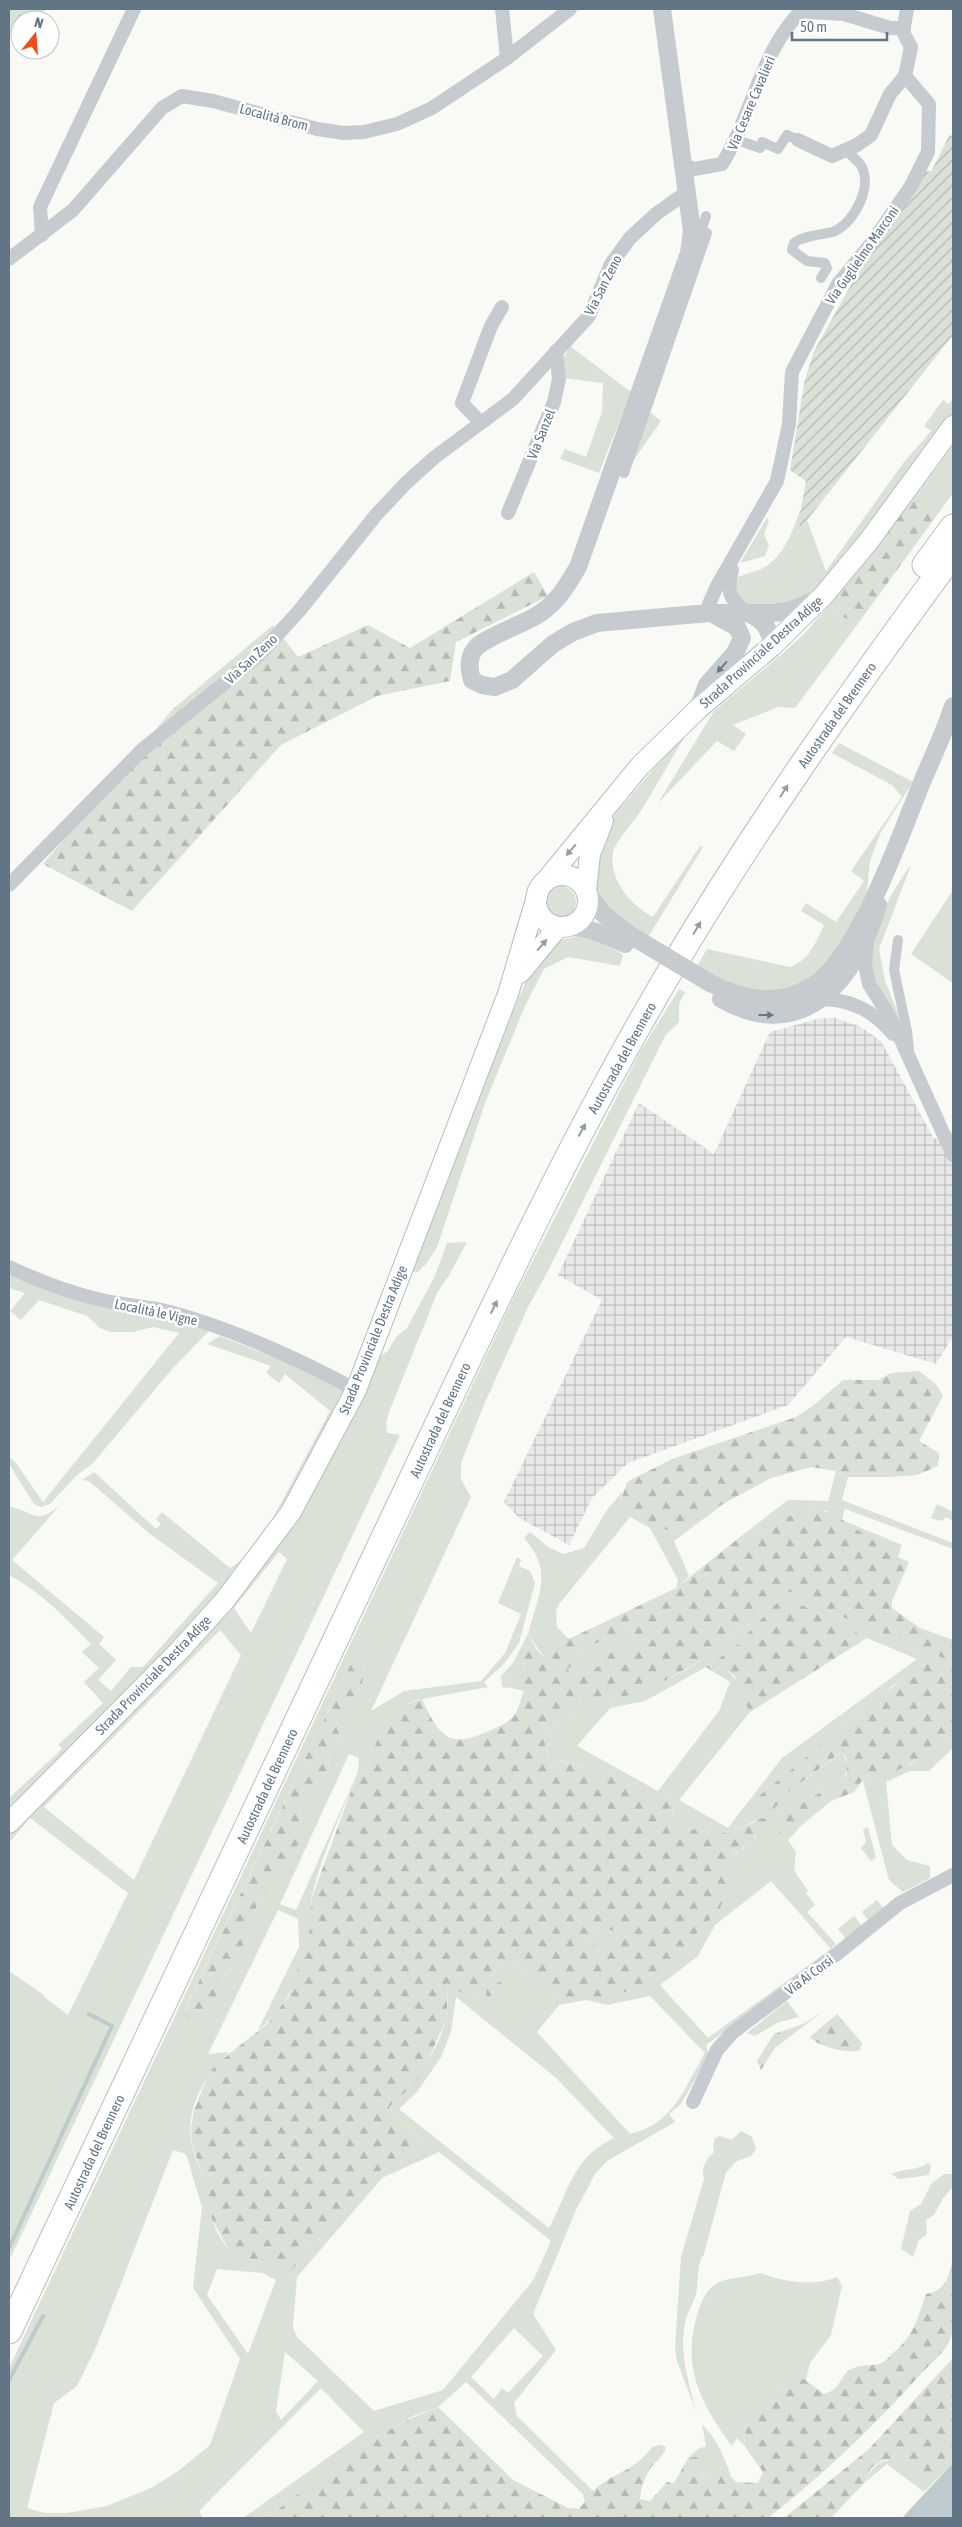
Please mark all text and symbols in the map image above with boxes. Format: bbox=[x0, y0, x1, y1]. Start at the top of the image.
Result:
north arrow bbox=[10, 10, 60, 60]
scale bar bbox=[792, 10, 887, 42]
text: N bbox=[33, 14, 45, 31]
text: 50 m bbox=[800, 18, 827, 35]
street label: Via Cesare Cavalieri bbox=[724, 54, 778, 152]
street label: Località Brom bbox=[238, 100, 310, 134]
street label: Via Guglielmo Marconi bbox=[822, 203, 902, 307]
street label: Via San Zeno bbox=[581, 252, 625, 318]
street label: Via Sanzel bbox=[524, 406, 558, 461]
street label: Strada Provinciale Destra Adige bbox=[696, 593, 826, 711]
street label: Via San Zeno bbox=[222, 631, 280, 687]
street label: Autostrada del Brennero bbox=[795, 659, 879, 771]
one-way arrow bbox=[716, 661, 728, 673]
one-way arrow bbox=[779, 784, 788, 797]
one-way arrow bbox=[565, 843, 576, 856]
one-way arrow bbox=[692, 921, 701, 934]
one-way arrow bbox=[536, 939, 547, 952]
street label: Autostrada del Brennero bbox=[585, 1000, 659, 1116]
one-way arrow bbox=[759, 1011, 775, 1019]
one-way arrow bbox=[578, 1124, 587, 1137]
street label: Strada Provinciale Destra Adige bbox=[336, 1263, 410, 1417]
street label: Località le Vigne bbox=[113, 1295, 199, 1329]
one-way arrow bbox=[490, 1300, 498, 1314]
street label: Autostrada del Brennero bbox=[406, 1360, 474, 1480]
street label: Strada Provinciale Destra Adige bbox=[92, 1612, 214, 1738]
street label: Autostrada del Brennero bbox=[233, 1726, 301, 1846]
street label: Via Ai Corsi bbox=[782, 1952, 836, 1998]
street label: Autostrada del Brennero bbox=[60, 2092, 128, 2212]

